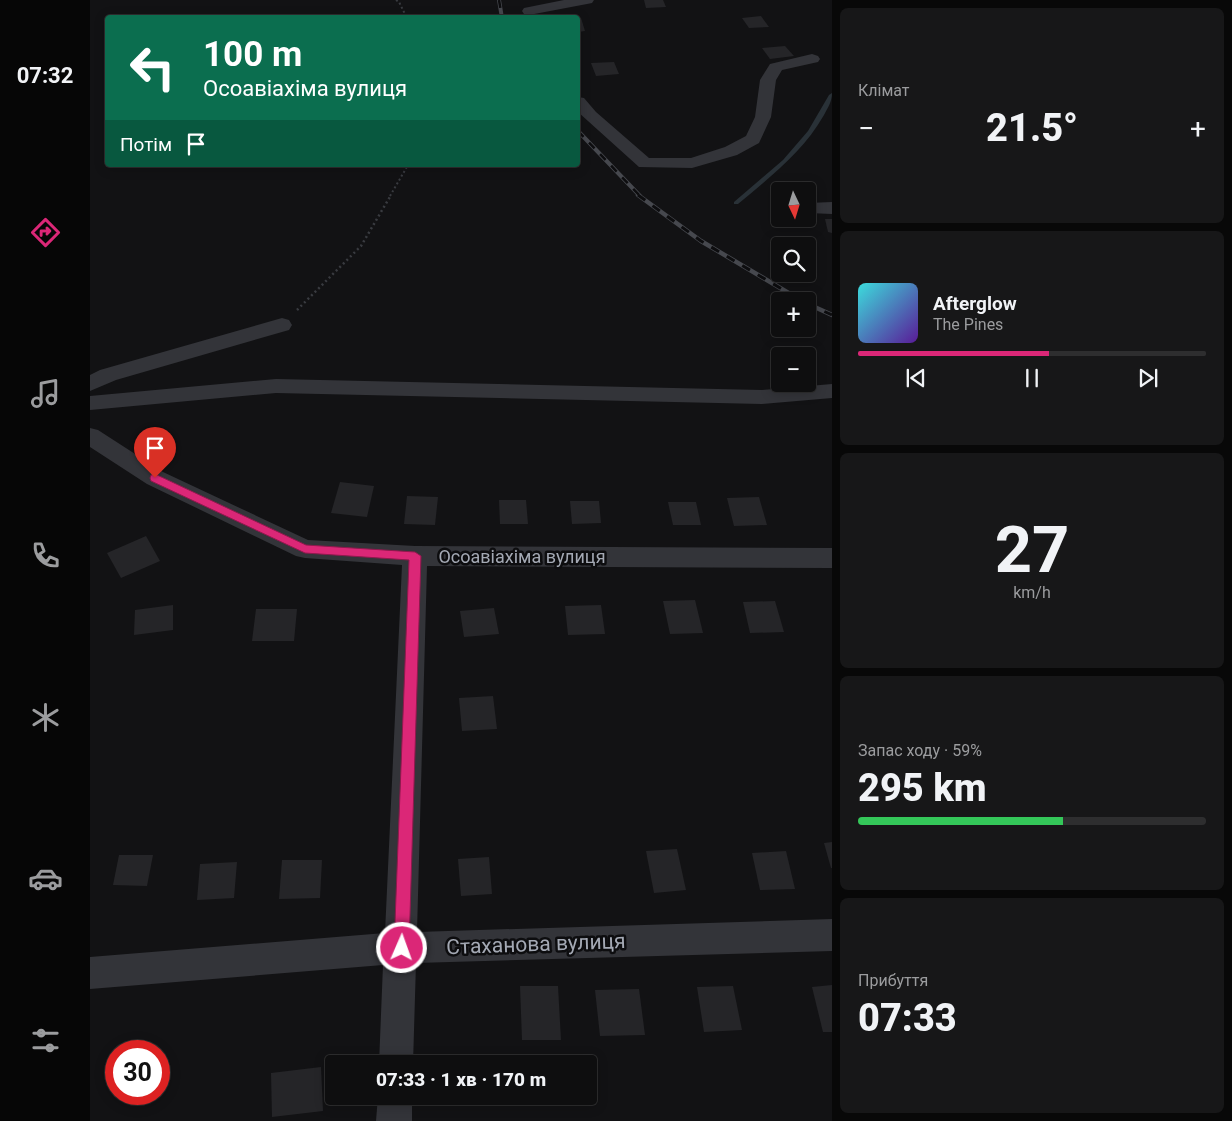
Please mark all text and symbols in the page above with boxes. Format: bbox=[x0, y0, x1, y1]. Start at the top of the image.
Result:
text: 100 m bbox=[203, 34, 302, 75]
icon: left bbox=[120, 35, 185, 100]
text: 07:32 bbox=[17, 63, 73, 88]
text: Осоавіахіма вулиця bbox=[203, 76, 407, 101]
text: Клімат bbox=[858, 81, 910, 100]
text: 21.5° bbox=[986, 106, 1078, 150]
text: − bbox=[858, 112, 874, 145]
text: + bbox=[1190, 112, 1206, 145]
icon: arrive bbox=[182, 130, 210, 158]
text: Потім bbox=[120, 133, 172, 156]
north arrow bbox=[771, 182, 816, 228]
map controls bbox=[771, 182, 816, 392]
icon: directions bbox=[28, 215, 63, 250]
button: search bbox=[771, 237, 816, 282]
button: + bbox=[771, 292, 816, 337]
text: Afterglow bbox=[933, 292, 1017, 315]
text: The Pines bbox=[933, 315, 1003, 334]
button: − bbox=[771, 347, 816, 392]
icon: previous bbox=[902, 364, 930, 392]
icon: pause bbox=[1018, 364, 1046, 392]
icon: next bbox=[1134, 364, 1162, 392]
icon: music bbox=[28, 376, 63, 411]
pin bbox=[134, 427, 176, 478]
icon: arrive bbox=[141, 434, 169, 462]
text: 27 bbox=[995, 512, 1069, 588]
icon: phone bbox=[28, 538, 63, 573]
street label: Осоавіахіма вулиця bbox=[438, 546, 606, 567]
text: km/h bbox=[1013, 583, 1051, 602]
icon: climate bbox=[28, 700, 63, 735]
text: Запас ходу · 59% bbox=[858, 741, 982, 760]
text: 295 km bbox=[858, 766, 987, 810]
icon: car bbox=[28, 861, 63, 896]
position arrow bbox=[375, 921, 427, 973]
street label: Стаханова вулиця bbox=[446, 929, 626, 959]
text: Прибуття bbox=[858, 971, 928, 990]
text: 07:33 bbox=[858, 996, 957, 1040]
icon: filters bbox=[28, 1023, 63, 1058]
speed limit sign: 30 bbox=[105, 1040, 170, 1105]
text: 07:33 · 1 хв · 170 m bbox=[376, 1068, 546, 1091]

